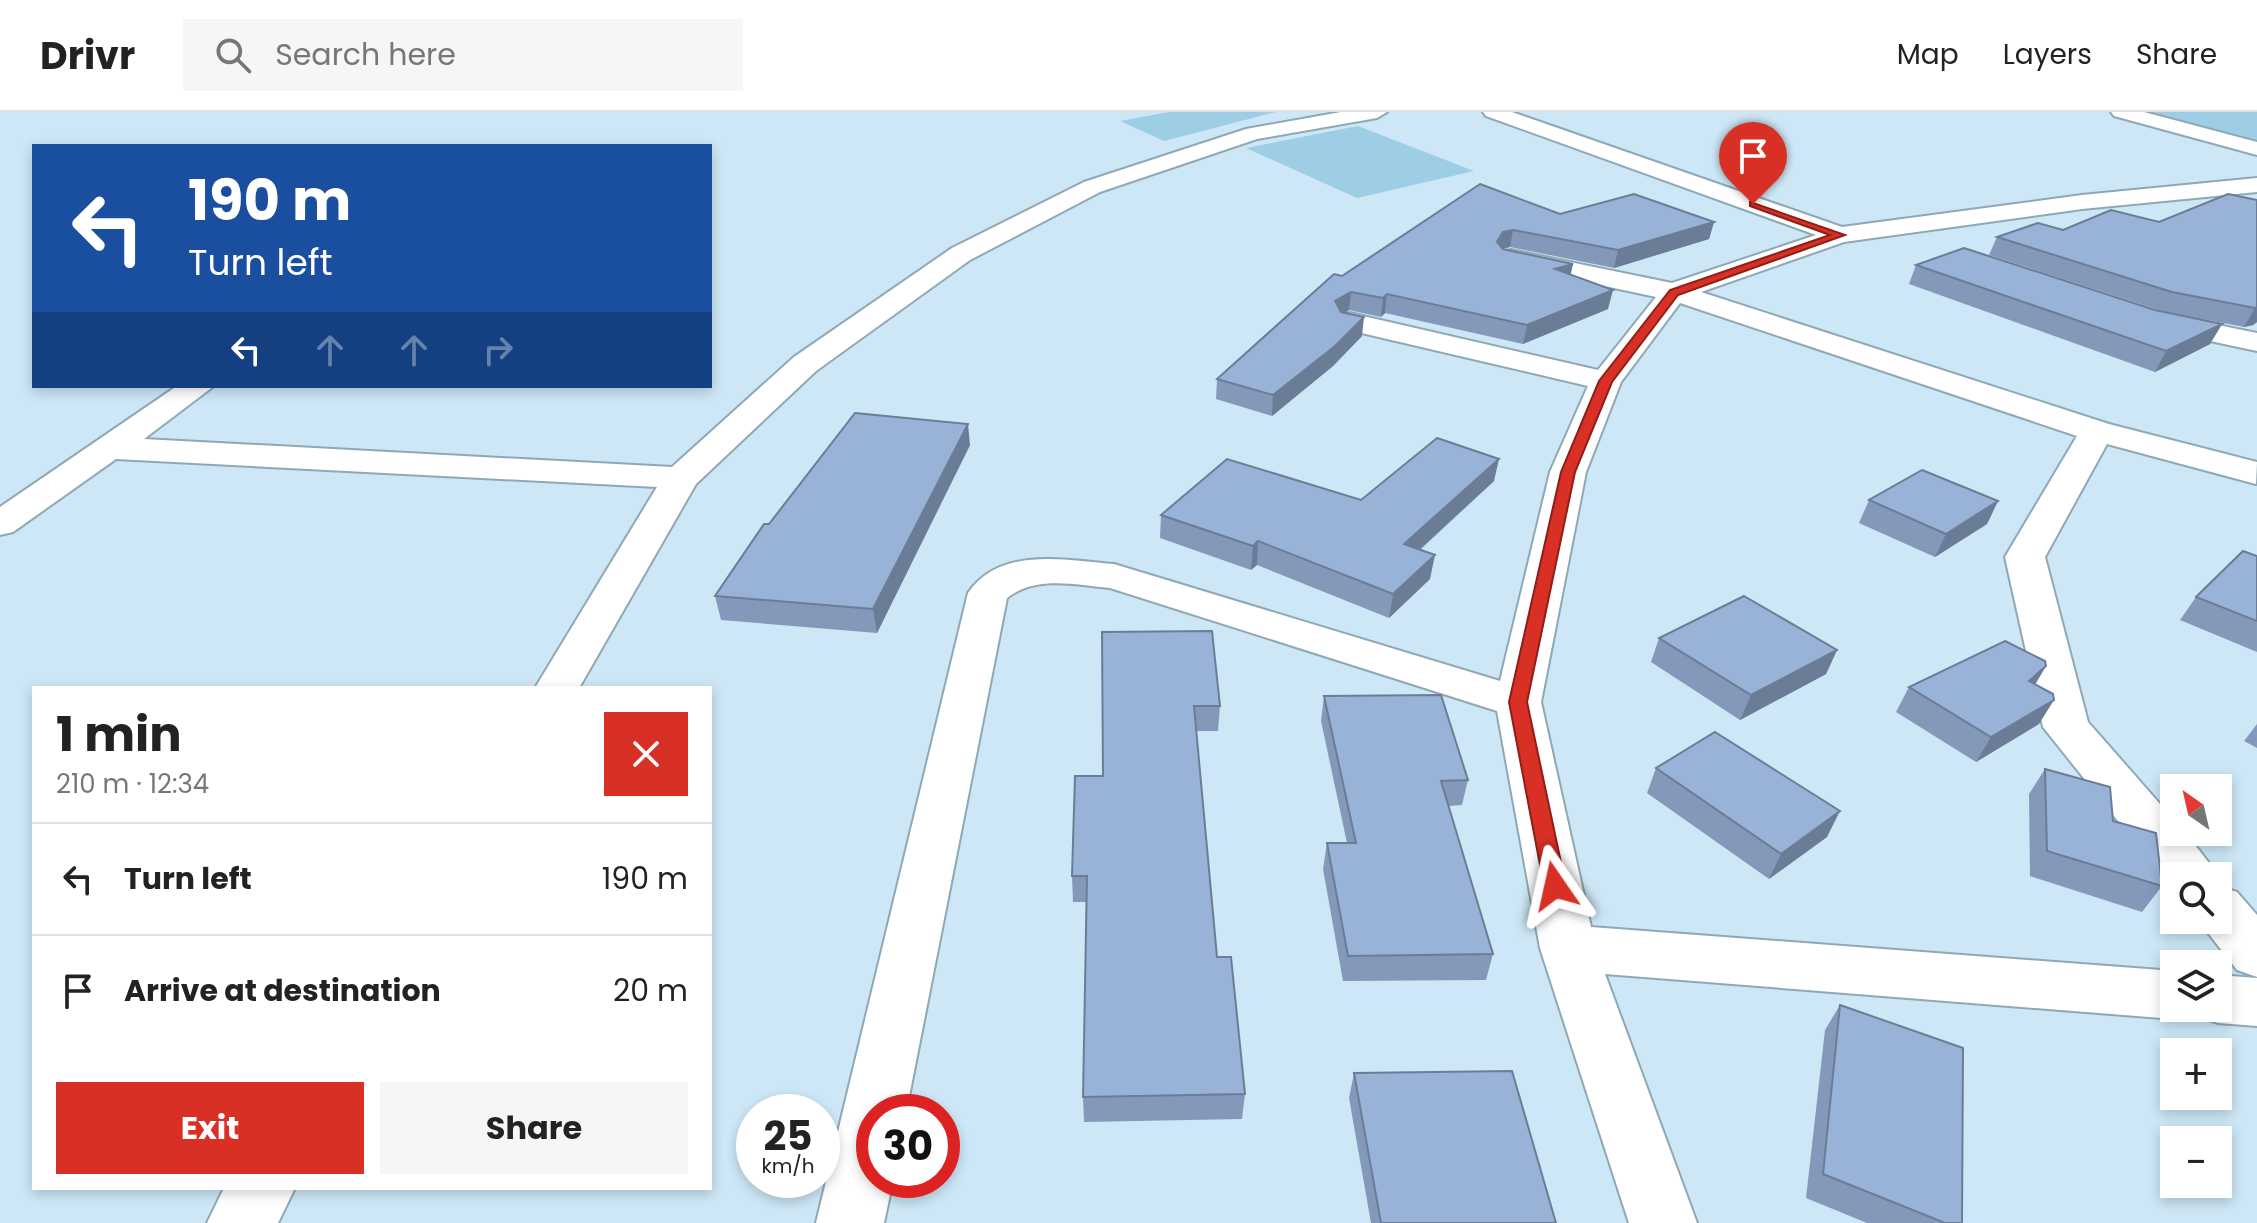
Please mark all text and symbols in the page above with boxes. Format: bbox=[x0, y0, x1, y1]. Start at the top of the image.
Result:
search box bbox=[183, 19, 743, 91]
text: Drivr bbox=[40, 29, 135, 82]
icon: search bbox=[211, 33, 255, 77]
text: Search here bbox=[275, 33, 456, 76]
text: Map bbox=[1897, 35, 1959, 74]
text: Layers bbox=[2003, 35, 2092, 74]
text: Share bbox=[2136, 35, 2217, 74]
pin bbox=[1719, 122, 1787, 204]
icon: arrive bbox=[1731, 134, 1775, 178]
text: 190 m bbox=[188, 161, 351, 240]
icon: left bbox=[56, 176, 160, 280]
text: Turn left bbox=[188, 237, 333, 288]
icon: left bbox=[224, 328, 268, 372]
icon: ahead bbox=[308, 328, 352, 372]
icon: ahead bbox=[392, 328, 436, 372]
icon: right bbox=[476, 328, 520, 372]
text: 1 min bbox=[56, 701, 182, 768]
button: close bbox=[604, 712, 688, 796]
text: 210 m · 12:34 bbox=[56, 766, 209, 802]
north arrow bbox=[2160, 774, 2232, 846]
map controls bbox=[2160, 774, 2232, 1198]
position arrow bbox=[1513, 844, 1597, 928]
icon: left bbox=[56, 857, 100, 901]
text: Turn left bbox=[124, 857, 252, 900]
text: 190 m bbox=[602, 857, 688, 900]
button: search bbox=[2160, 862, 2232, 934]
button: layers bbox=[2160, 950, 2232, 1022]
icon: arrive bbox=[56, 969, 100, 1013]
text: Arrive at destination bbox=[124, 969, 441, 1012]
text: 20 m bbox=[613, 969, 688, 1012]
button: + bbox=[2160, 1038, 2232, 1110]
button: Exit bbox=[56, 1082, 364, 1174]
button: Share bbox=[380, 1082, 688, 1174]
speed limit sign: 30 bbox=[856, 1094, 960, 1198]
text: 25 bbox=[764, 1108, 812, 1164]
button: − bbox=[2160, 1126, 2232, 1198]
text: km/h bbox=[761, 1152, 815, 1180]

